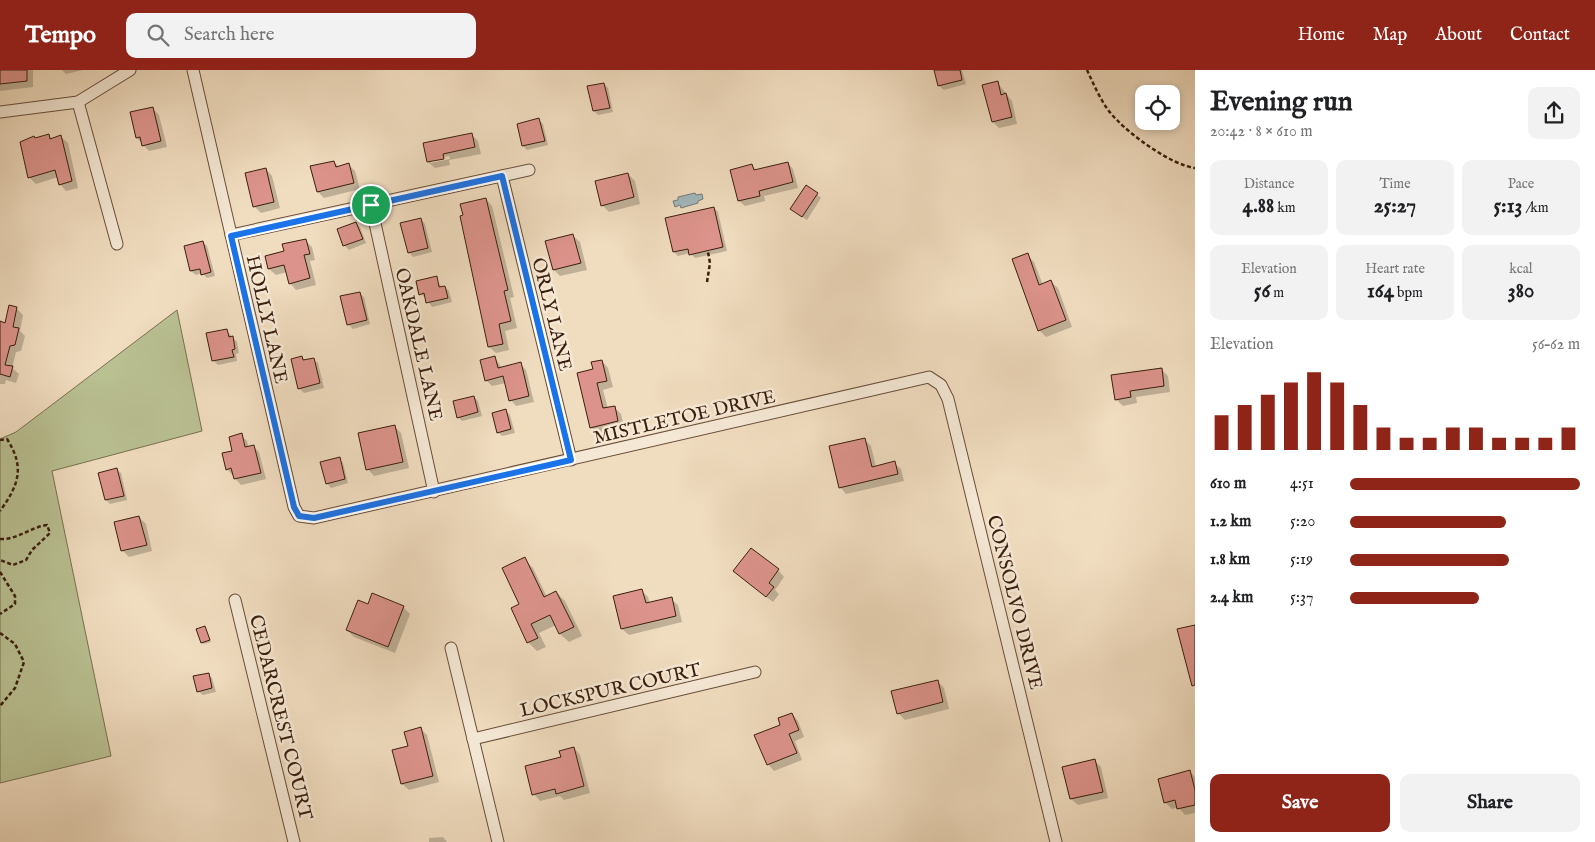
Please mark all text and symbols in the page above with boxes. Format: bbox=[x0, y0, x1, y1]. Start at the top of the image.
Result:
search box bbox=[126, 13, 476, 58]
text: Tempo bbox=[25, 20, 96, 51]
icon: search bbox=[144, 21, 172, 49]
text: Search here bbox=[184, 23, 274, 47]
text: Home bbox=[1298, 24, 1345, 47]
text: Map bbox=[1373, 24, 1407, 47]
text: About bbox=[1435, 24, 1482, 47]
text: Contact bbox=[1510, 24, 1570, 47]
map controls bbox=[1135, 85, 1180, 130]
button: locate bbox=[1135, 85, 1180, 130]
text: Evening run bbox=[1210, 85, 1353, 120]
button: share bbox=[1528, 87, 1580, 139]
text: 20:42 · 8 × 610 m bbox=[1210, 122, 1313, 142]
text: Distance bbox=[1244, 175, 1294, 193]
text: Time bbox=[1379, 175, 1411, 193]
text: Pace bbox=[1508, 175, 1534, 193]
pin bbox=[350, 184, 392, 226]
icon: arrive bbox=[357, 191, 385, 219]
text: 4.88 bbox=[1242, 193, 1274, 220]
text: 25:27 bbox=[1374, 193, 1416, 220]
text: 5:13 bbox=[1494, 193, 1522, 220]
text: km bbox=[1274, 199, 1296, 217]
text: /km bbox=[1522, 199, 1548, 217]
street label: HOLLY LANE bbox=[240, 253, 292, 386]
street label: ORLY LANE bbox=[525, 255, 577, 374]
text: Elevation bbox=[1241, 260, 1297, 278]
text: Heart rate bbox=[1365, 260, 1425, 278]
text: kcal bbox=[1509, 260, 1533, 278]
street label: OAKDALE LANE bbox=[389, 266, 447, 423]
text: 56 bbox=[1254, 278, 1270, 305]
text: 164 bbox=[1367, 278, 1394, 305]
text: 380 bbox=[1508, 278, 1534, 305]
text: m bbox=[1270, 284, 1284, 302]
text: bpm bbox=[1394, 284, 1423, 302]
text: Elevation bbox=[1210, 335, 1273, 355]
text: 56–62 m bbox=[1532, 335, 1580, 355]
street label: MISTLETOE DRIVE bbox=[591, 385, 778, 451]
text: 610 m bbox=[1210, 474, 1246, 494]
text: 4:51 bbox=[1290, 474, 1314, 494]
text: 1.2 km bbox=[1210, 512, 1251, 532]
text: 5:20 bbox=[1290, 512, 1315, 532]
street label: CONSOLVO DRIVE bbox=[981, 513, 1047, 692]
text: 1.8 km bbox=[1210, 550, 1250, 570]
text: 5:19 bbox=[1290, 550, 1313, 570]
text: 2.4 km bbox=[1210, 588, 1253, 608]
text: 5:37 bbox=[1290, 588, 1313, 608]
street label: CEDARCREST COURT bbox=[243, 612, 317, 823]
street label: LOCKSPUR COURT bbox=[518, 658, 703, 723]
button: Save bbox=[1210, 774, 1390, 832]
button: Share bbox=[1400, 774, 1580, 832]

